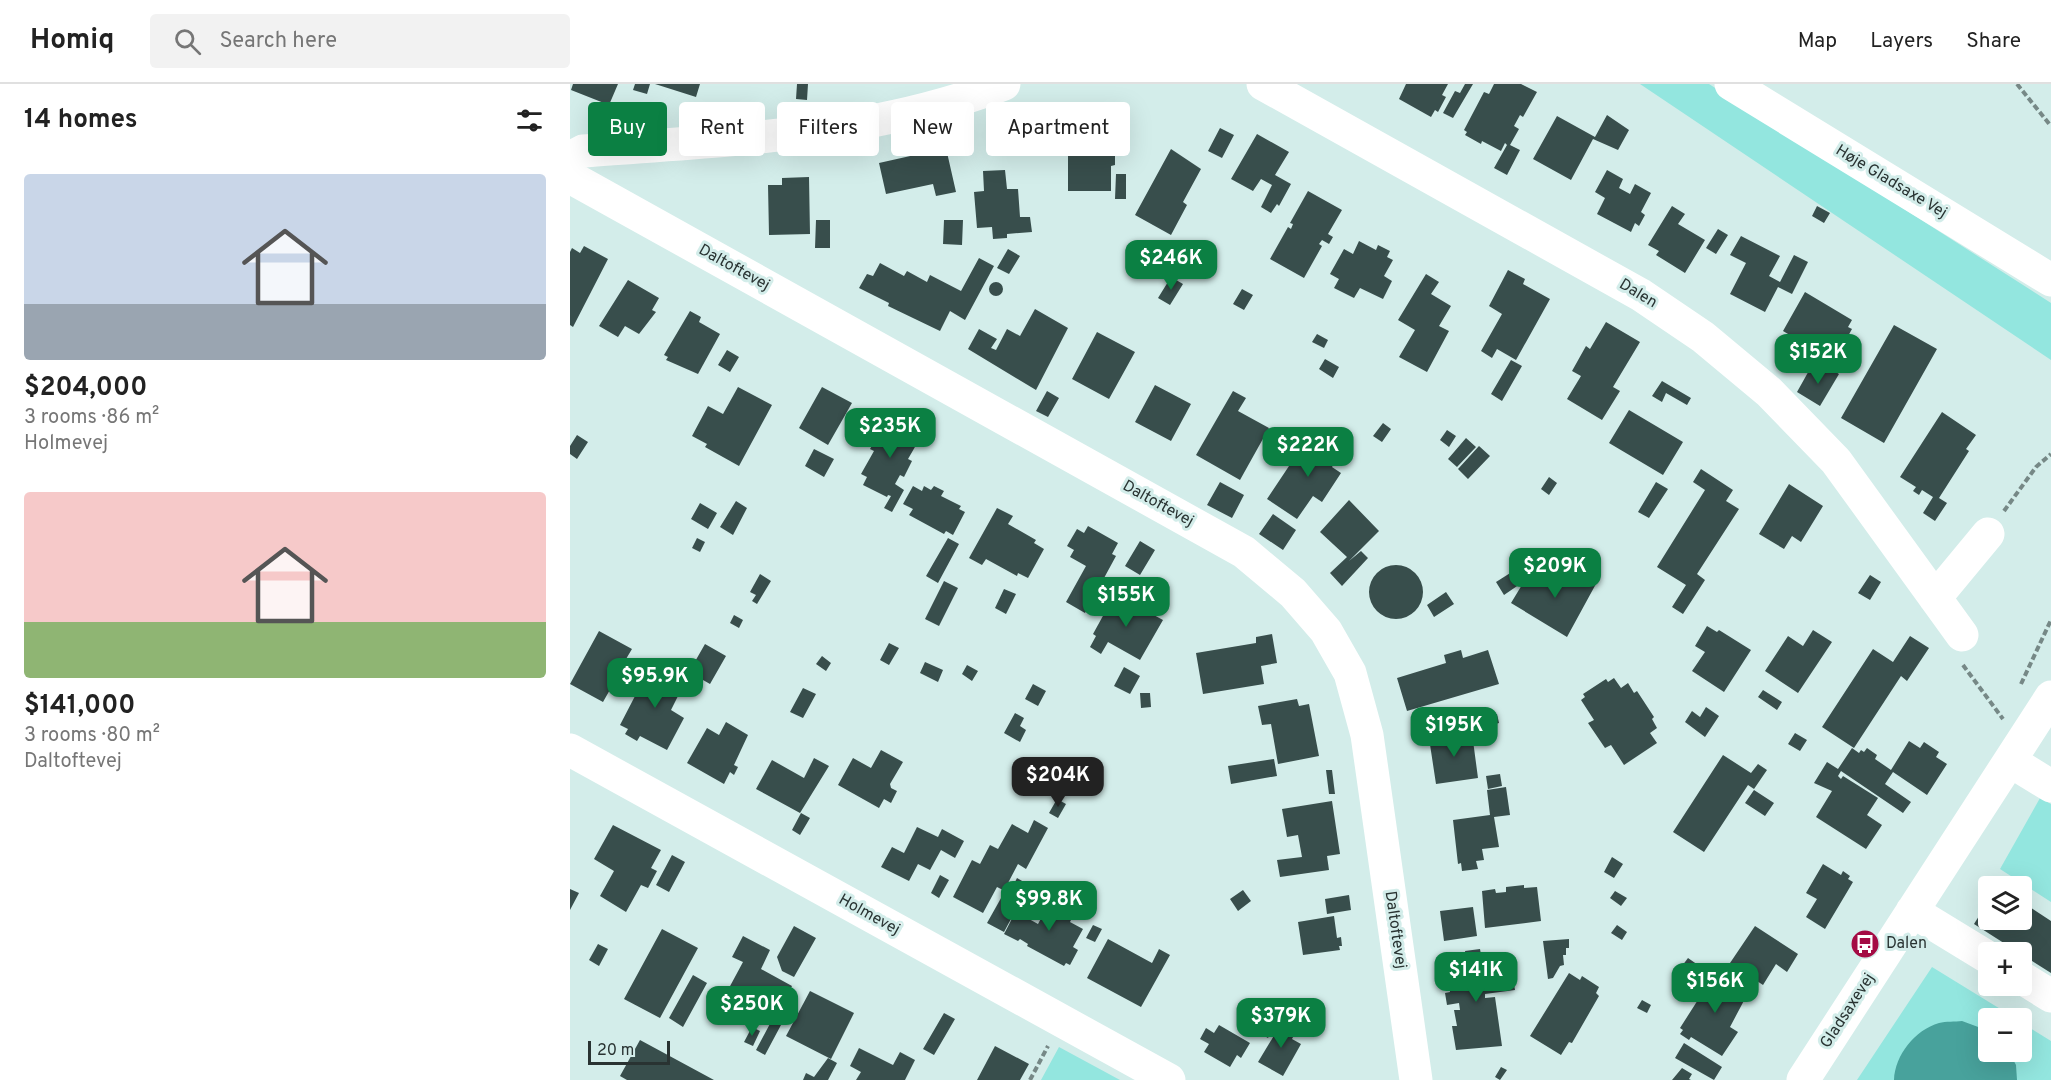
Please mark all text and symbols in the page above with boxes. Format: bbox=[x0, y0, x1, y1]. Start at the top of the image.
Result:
search box bbox=[150, 14, 570, 68]
text: Homiq bbox=[30, 23, 114, 59]
icon: search bbox=[171, 25, 204, 58]
text: Search here bbox=[219, 28, 337, 55]
text: Map bbox=[1798, 28, 1837, 55]
text: Layers bbox=[1870, 28, 1933, 55]
text: Share bbox=[1966, 28, 2021, 55]
chip: Buy bbox=[588, 102, 667, 156]
chip: Rent bbox=[679, 102, 765, 156]
chip: Filters bbox=[777, 102, 879, 156]
chip: New bbox=[891, 102, 974, 156]
chip: Apartment bbox=[986, 102, 1130, 156]
text: 14 homes bbox=[24, 104, 138, 137]
icon: filters bbox=[513, 104, 546, 137]
street label: Høje Gladsaxe Vej bbox=[1832, 141, 1950, 223]
icon: home bbox=[231, 213, 339, 321]
street label: Daltoftevej bbox=[695, 240, 773, 296]
pin: $246K bbox=[1129, 240, 1213, 291]
text: $246K bbox=[1139, 246, 1203, 272]
street label: Dalen bbox=[1615, 275, 1661, 313]
pin: $152K bbox=[1776, 334, 1860, 385]
text: $152K bbox=[1789, 340, 1847, 366]
text: $204,000 bbox=[24, 372, 147, 405]
text: 3 rooms · 86 m² bbox=[24, 405, 159, 431]
pin: $235K bbox=[848, 408, 932, 459]
text: $235K bbox=[859, 414, 921, 440]
pin: $222K bbox=[1266, 427, 1350, 478]
text: Holmevej bbox=[24, 431, 108, 457]
text: $222K bbox=[1277, 433, 1339, 459]
street label: Daltoftevej bbox=[1119, 476, 1197, 532]
icon: home bbox=[231, 531, 339, 639]
pin: $209K bbox=[1513, 548, 1597, 599]
text: $209K bbox=[1523, 554, 1587, 580]
pin: $155K bbox=[1084, 577, 1168, 628]
text: $155K bbox=[1097, 583, 1155, 609]
pin: $95.9K bbox=[606, 658, 704, 709]
text: $95.9K bbox=[621, 664, 689, 690]
text: $141,000 bbox=[24, 690, 135, 723]
pin: $195K bbox=[1412, 707, 1496, 758]
text: $195K bbox=[1425, 713, 1483, 739]
text: 3 rooms · 80 m² bbox=[24, 723, 160, 749]
text: Daltoftevej bbox=[24, 749, 122, 775]
pin: $204K bbox=[1016, 757, 1100, 808]
text: $204K bbox=[1026, 763, 1090, 789]
map controls bbox=[1978, 876, 2032, 1062]
button: layers bbox=[1978, 876, 2032, 930]
pin: $99.8K bbox=[1000, 881, 1098, 932]
text: $99.8K bbox=[1015, 887, 1083, 913]
street label: Holmevej bbox=[835, 890, 903, 940]
street label: Daltoftevej bbox=[1380, 890, 1410, 970]
bus stop icon: Dalen bbox=[1849, 928, 1881, 960]
place label: Dalen bbox=[1886, 934, 1927, 954]
button: + bbox=[1978, 942, 2032, 996]
pin: $141K bbox=[1434, 952, 1518, 1003]
text: $141K bbox=[1448, 958, 1504, 984]
pin: $156K bbox=[1673, 963, 1757, 1014]
text: $156K bbox=[1686, 969, 1744, 995]
street label: Gladsaxevej bbox=[1816, 970, 1880, 1052]
pin: $250K bbox=[710, 986, 794, 1037]
text: $250K bbox=[720, 992, 784, 1018]
pin: $379K bbox=[1239, 998, 1323, 1049]
text: $379K bbox=[1251, 1004, 1311, 1030]
button: − bbox=[1978, 1008, 2032, 1062]
scale bar bbox=[588, 1038, 670, 1066]
text: 20 m bbox=[597, 1041, 634, 1061]

